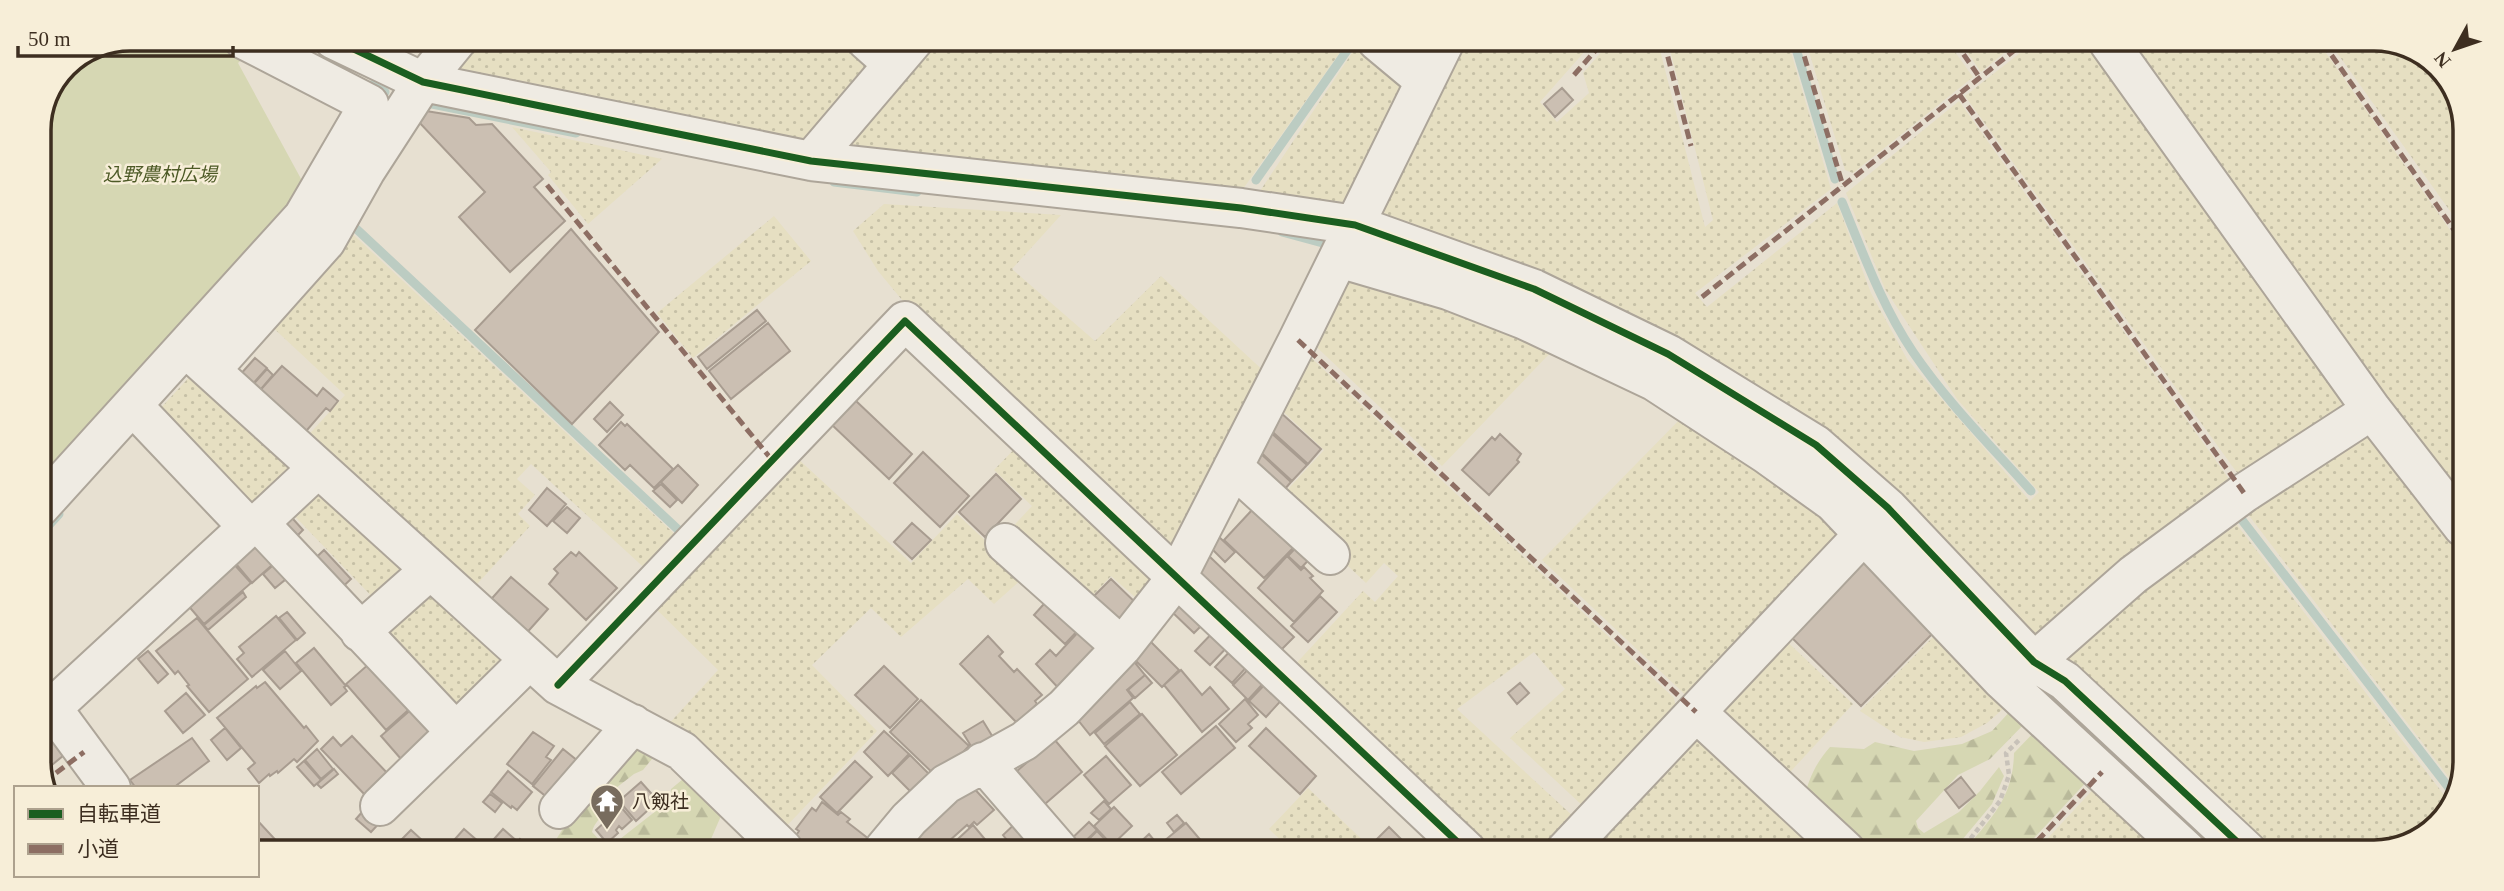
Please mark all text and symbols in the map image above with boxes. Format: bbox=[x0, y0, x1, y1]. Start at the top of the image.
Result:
scale bar bbox=[18, 14, 233, 58]
north arrow bbox=[2420, 14, 2490, 84]
text: 50 m bbox=[28, 27, 71, 51]
text: N bbox=[2430, 47, 2455, 72]
park label: 込野農村広場 bbox=[103, 164, 219, 185]
temple icon: 八剱社 bbox=[588, 782, 626, 831]
legend bbox=[14, 786, 259, 877]
place label: 八剱社 bbox=[632, 791, 689, 812]
text: 自転車道 bbox=[77, 802, 161, 826]
text: 小道 bbox=[77, 837, 119, 861]

